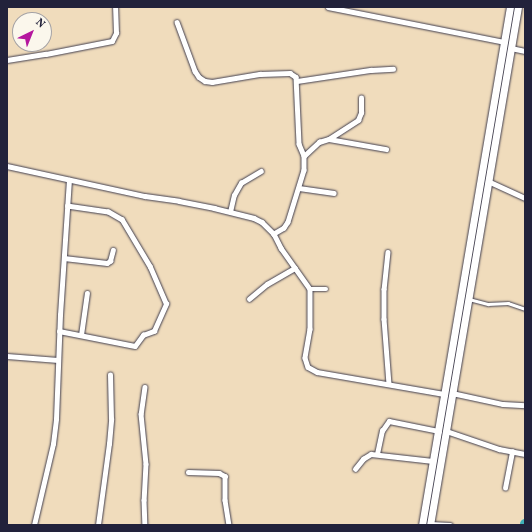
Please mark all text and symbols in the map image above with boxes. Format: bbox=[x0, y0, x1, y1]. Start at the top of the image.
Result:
north arrow bbox=[12, 12, 52, 52]
text: N bbox=[32, 15, 48, 32]

